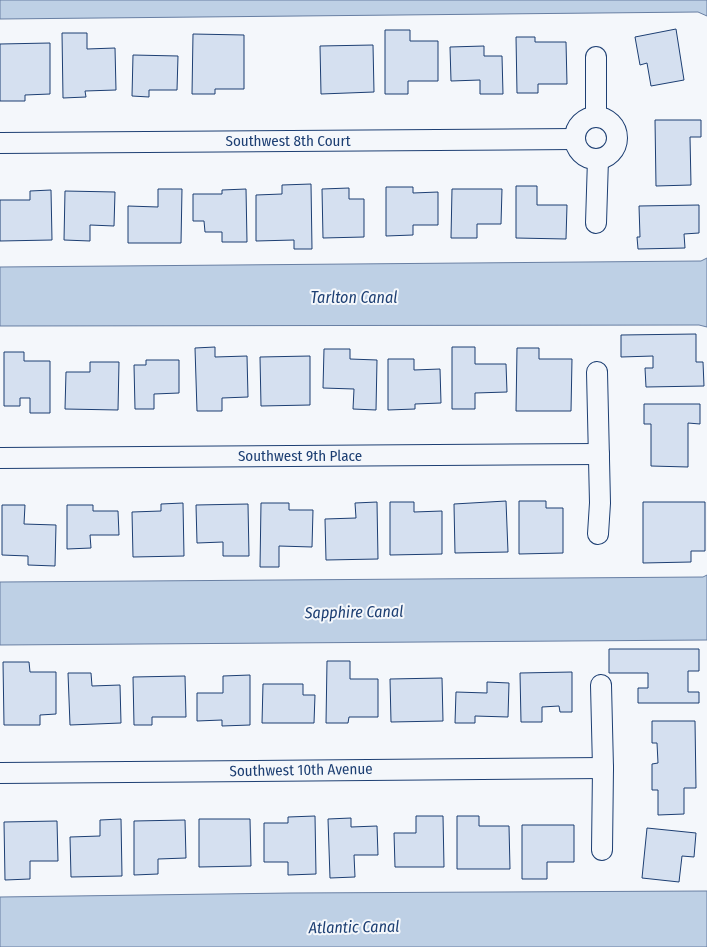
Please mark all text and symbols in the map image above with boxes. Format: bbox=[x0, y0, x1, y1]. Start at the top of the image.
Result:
street label: Southwest 8th Court bbox=[225, 132, 351, 150]
water label: Tarlton Canal bbox=[311, 288, 397, 307]
street label: Southwest 9th Place bbox=[238, 447, 362, 465]
water label: Sapphire Canal bbox=[304, 602, 403, 622]
street label: Southwest 10th Avenue bbox=[229, 760, 373, 780]
water label: Atlantic Canal bbox=[307, 917, 400, 937]

